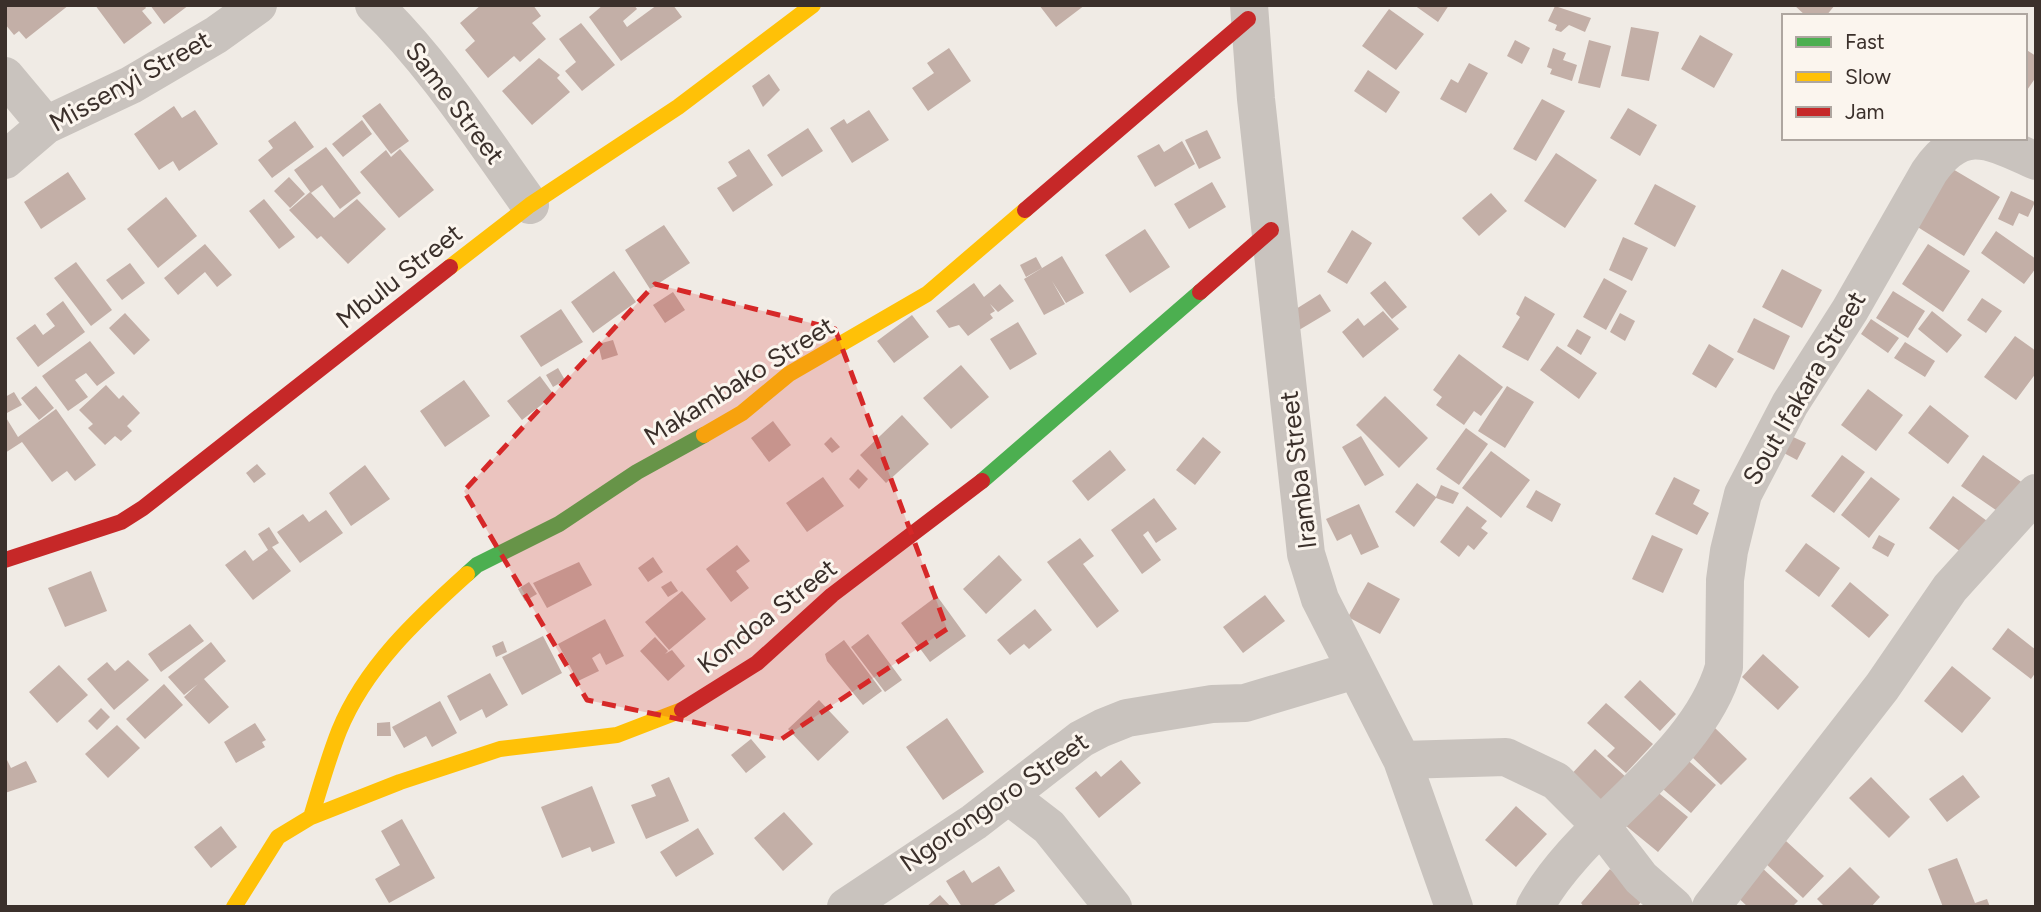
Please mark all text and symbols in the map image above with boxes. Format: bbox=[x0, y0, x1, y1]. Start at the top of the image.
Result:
legend bbox=[1782, 14, 2027, 140]
street label: Missenyi Street bbox=[44, 23, 216, 139]
text: Fast bbox=[1845, 29, 1885, 54]
street label: Same Street bbox=[399, 36, 511, 171]
text: Slow bbox=[1845, 64, 1891, 89]
text: Jam bbox=[1845, 99, 1884, 124]
street label: Mbulu Street bbox=[330, 217, 469, 335]
street label: Sout Ifakara Street bbox=[1736, 285, 1873, 491]
street label: Makambako Street bbox=[638, 310, 840, 452]
street label: Iramba Street bbox=[1272, 389, 1324, 551]
street label: Kondoa Street bbox=[691, 552, 843, 680]
street label: Ngorongoro Street bbox=[894, 725, 1094, 879]

